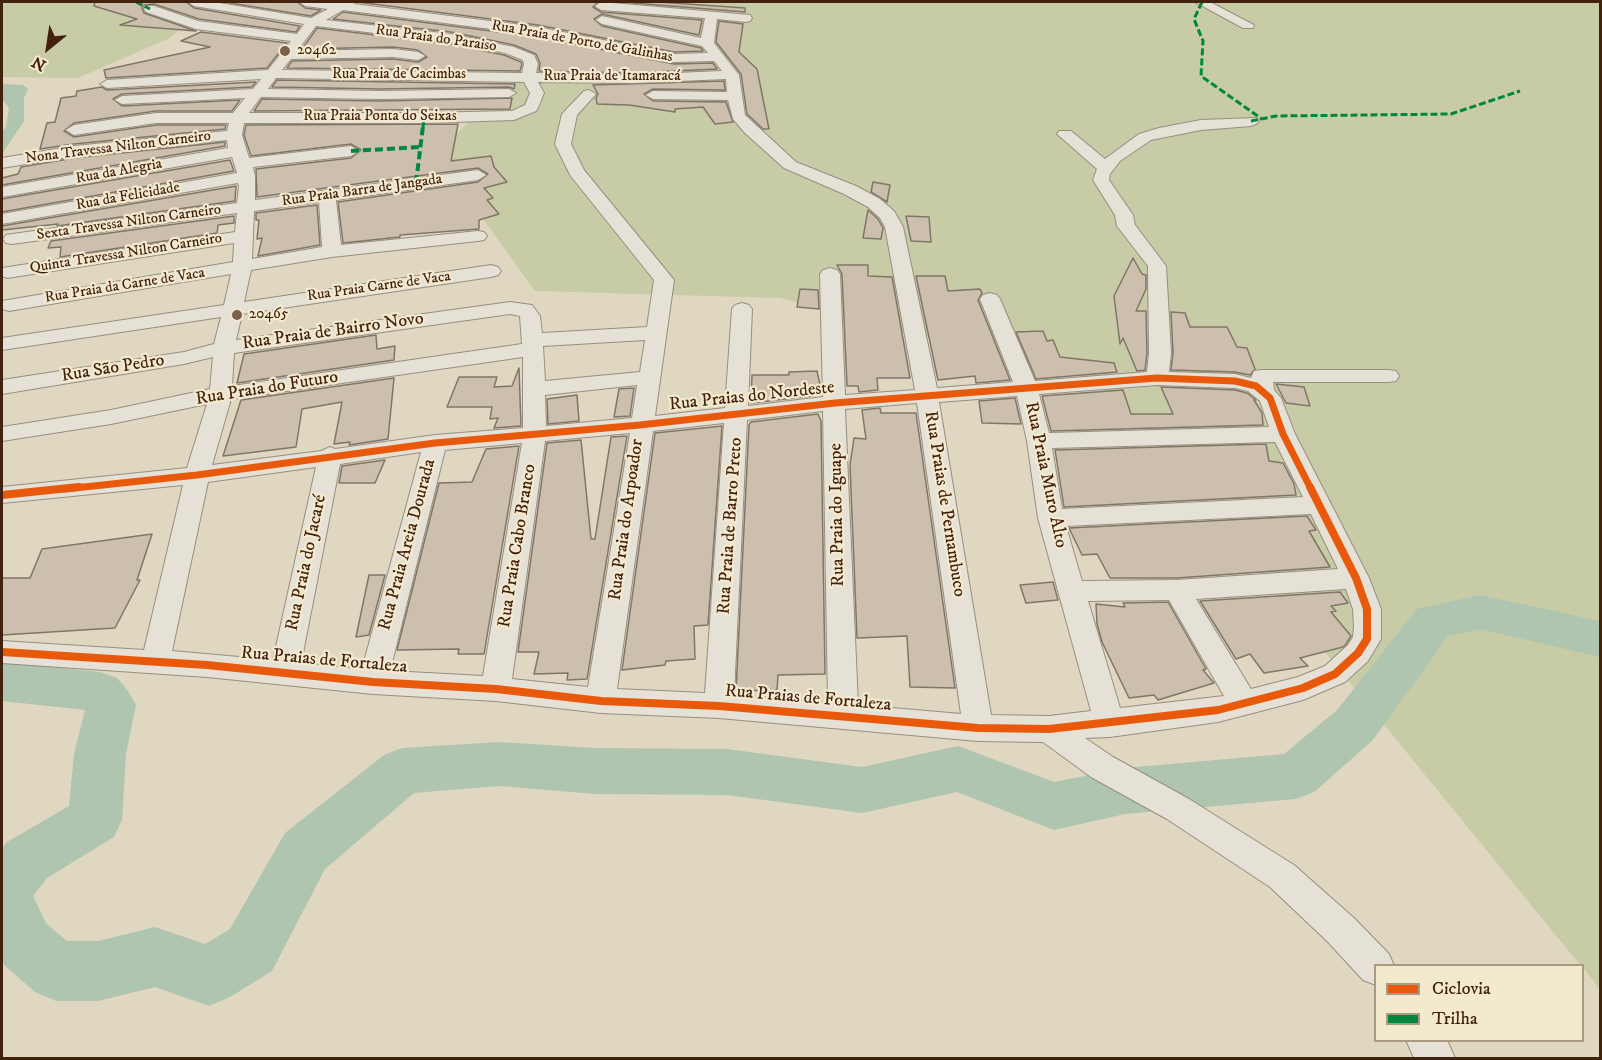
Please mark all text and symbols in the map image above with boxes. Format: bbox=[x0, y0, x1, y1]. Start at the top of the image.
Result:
street label: Rua Praia de Porto de Galinhas bbox=[490, 17, 674, 67]
north arrow bbox=[18, 18, 78, 78]
street label: Rua Praia do Paraiso bbox=[374, 22, 498, 56]
place label: 20462 bbox=[297, 42, 336, 60]
marker: 20462 bbox=[278, 44, 292, 58]
text: N bbox=[28, 52, 50, 76]
street label: Rua Praia de Cacimbas bbox=[332, 66, 466, 84]
street label: Rua Praia de Itamaracá bbox=[543, 68, 681, 86]
street label: Rua Praia Ponta do Seixas bbox=[303, 108, 457, 126]
street label: Nona Travessa Nilton Carneiro bbox=[24, 128, 212, 168]
street label: Rua da Alegria bbox=[74, 156, 164, 188]
street label: Rua Praia Barra de Jangada bbox=[281, 171, 443, 211]
street label: Rua da Felicidade bbox=[75, 179, 181, 215]
street label: Sexta Travessa Nilton Carneiro bbox=[36, 201, 222, 245]
street label: Quinta Travessa Nilton Carneiro bbox=[29, 230, 223, 278]
street label: Rua Praia da Carne de Vaca bbox=[44, 264, 206, 308]
street label: Rua Praia Carne de Vaca bbox=[306, 268, 452, 306]
place label: 20465 bbox=[249, 306, 288, 324]
marker: 20465 bbox=[230, 308, 244, 322]
street label: Rua Praia de Bairro Novo bbox=[241, 309, 425, 355]
street label: Rua São Pedro bbox=[60, 350, 166, 388]
street label: Rua Praia do Futuro bbox=[194, 367, 340, 411]
street label: Rua Praias do Nordeste bbox=[668, 378, 836, 416]
street label: Rua Praia Muro Alto bbox=[1019, 400, 1071, 550]
street label: Rua Praias de Pernambuco bbox=[919, 410, 969, 598]
street label: Rua Praia de Barro Preto bbox=[714, 437, 748, 615]
street label: Rua Praia do Arpoador bbox=[605, 438, 649, 602]
street label: Rua Praia do Iguape bbox=[826, 443, 850, 587]
street label: Rua Praia Areia Dourada bbox=[375, 457, 441, 633]
street label: Rua Praia Cabo Branco bbox=[494, 463, 542, 629]
street label: Rua Praia do Jacaré bbox=[282, 493, 332, 633]
street label: Rua Praias de Fortaleza bbox=[240, 643, 408, 679]
street label: Rua Praias de Fortaleza bbox=[724, 681, 892, 717]
legend bbox=[1374, 964, 1584, 1042]
text: Ciclovia bbox=[1432, 978, 1491, 1000]
text: Trilha bbox=[1432, 1008, 1478, 1030]

